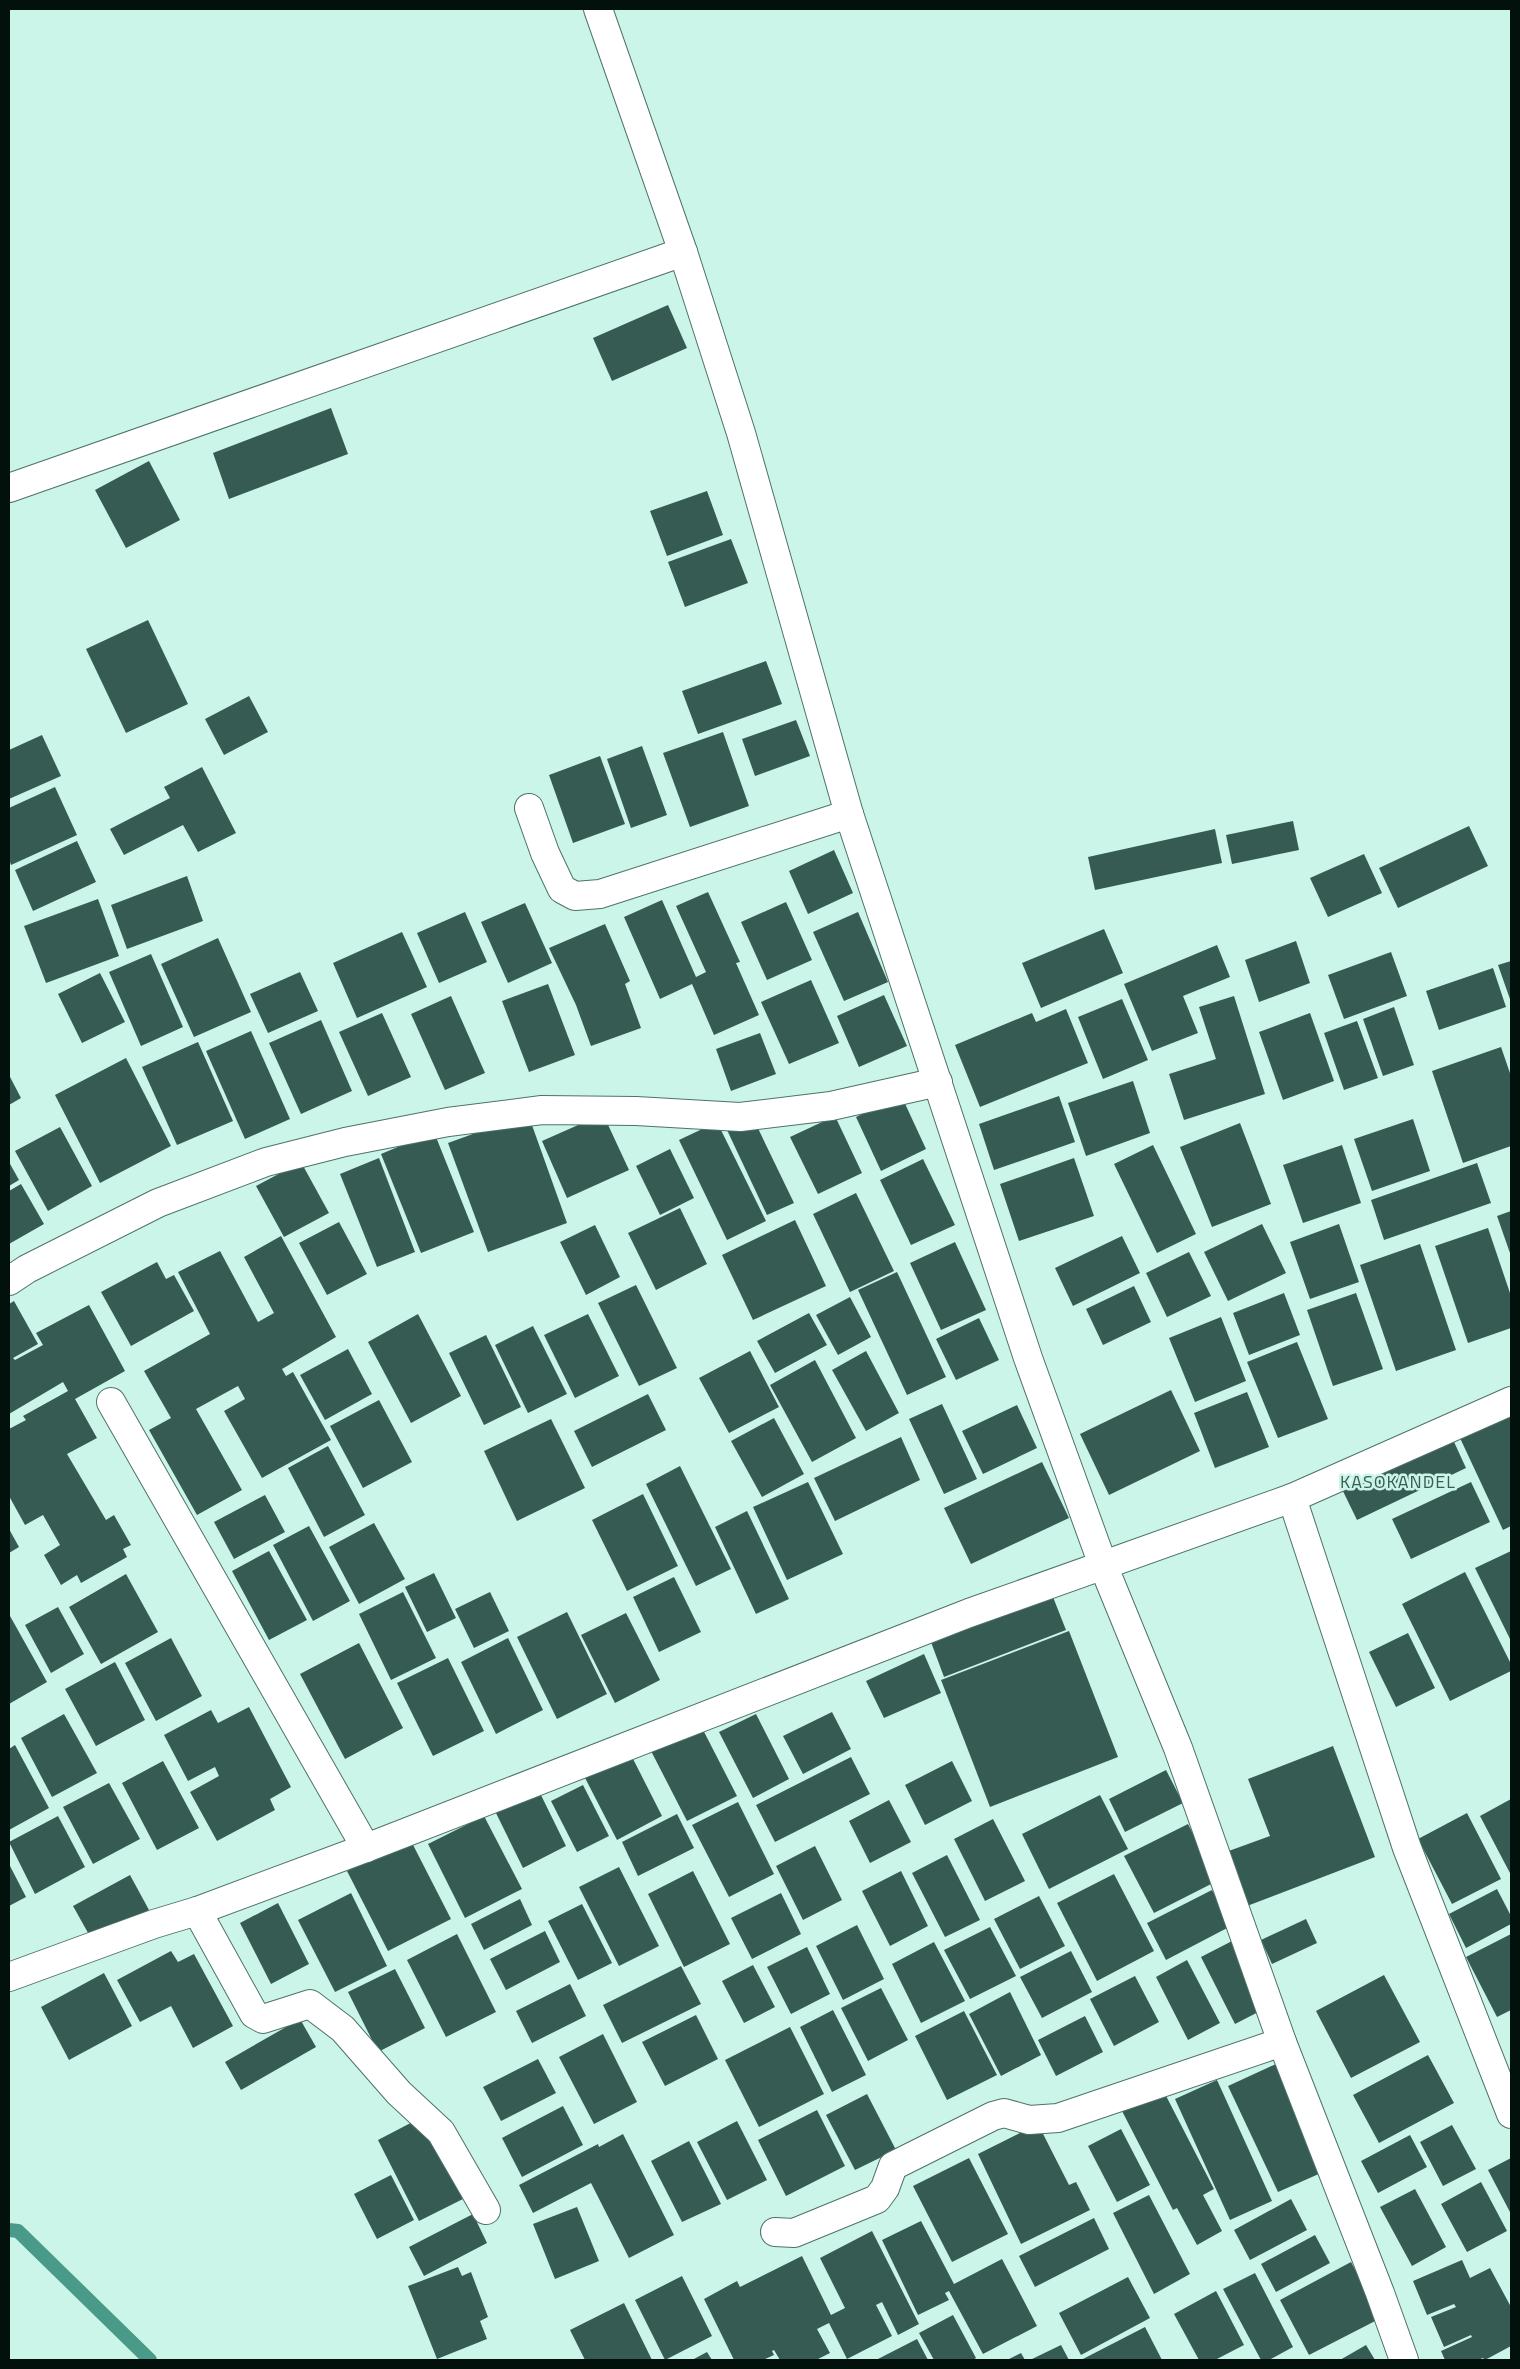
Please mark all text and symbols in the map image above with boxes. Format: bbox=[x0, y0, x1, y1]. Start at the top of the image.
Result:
district label: KASOKANDEL bbox=[1340, 1468, 1456, 1495]

